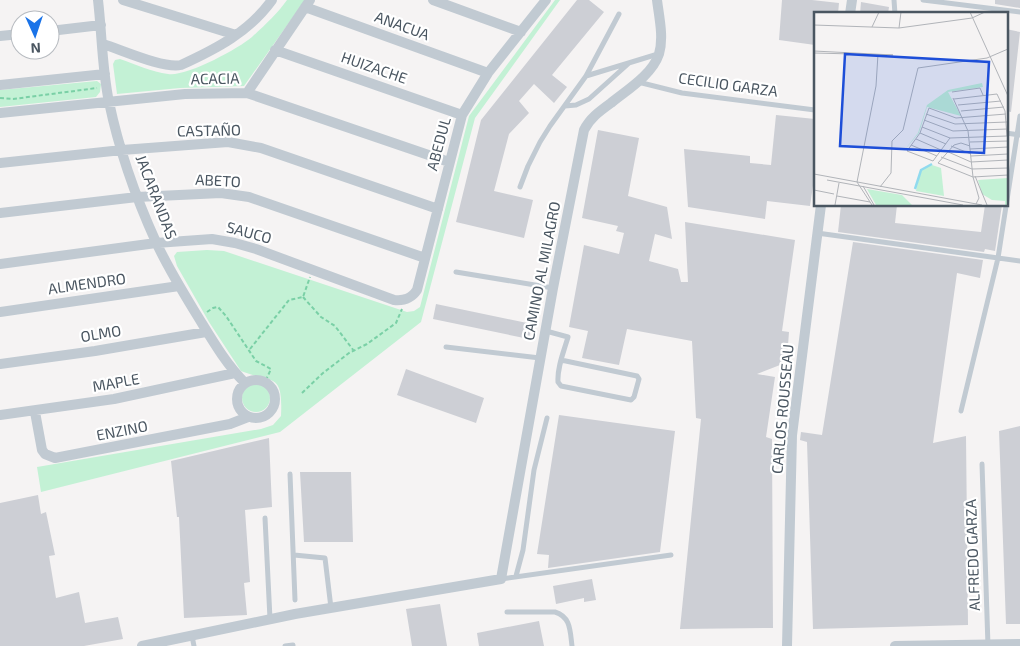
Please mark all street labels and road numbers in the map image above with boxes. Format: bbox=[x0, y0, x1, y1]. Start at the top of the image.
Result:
street label: ANACUA bbox=[372, 7, 433, 43]
street label: HUIZACHE bbox=[339, 47, 410, 87]
street label: CECILIO GARZA bbox=[677, 68, 780, 100]
street label: ACACIA bbox=[190, 69, 240, 87]
street label: ABEDUL bbox=[422, 115, 454, 172]
street label: CASTAÑO bbox=[177, 120, 241, 140]
street label: JACARANDAS bbox=[133, 152, 181, 241]
street label: ABETO bbox=[195, 170, 241, 190]
street label: CAMINO AL MILAGRO bbox=[519, 200, 563, 342]
street label: SAUCO bbox=[225, 217, 274, 247]
street label: ALMENDRO bbox=[47, 269, 127, 297]
street label: OLMO bbox=[79, 321, 122, 345]
street label: CARLOS ROUSSEAU bbox=[767, 343, 797, 475]
street label: MAPLE bbox=[91, 369, 141, 395]
street label: ENZINO bbox=[95, 416, 149, 444]
street label: ALFREDO GARZA bbox=[961, 498, 983, 611]

